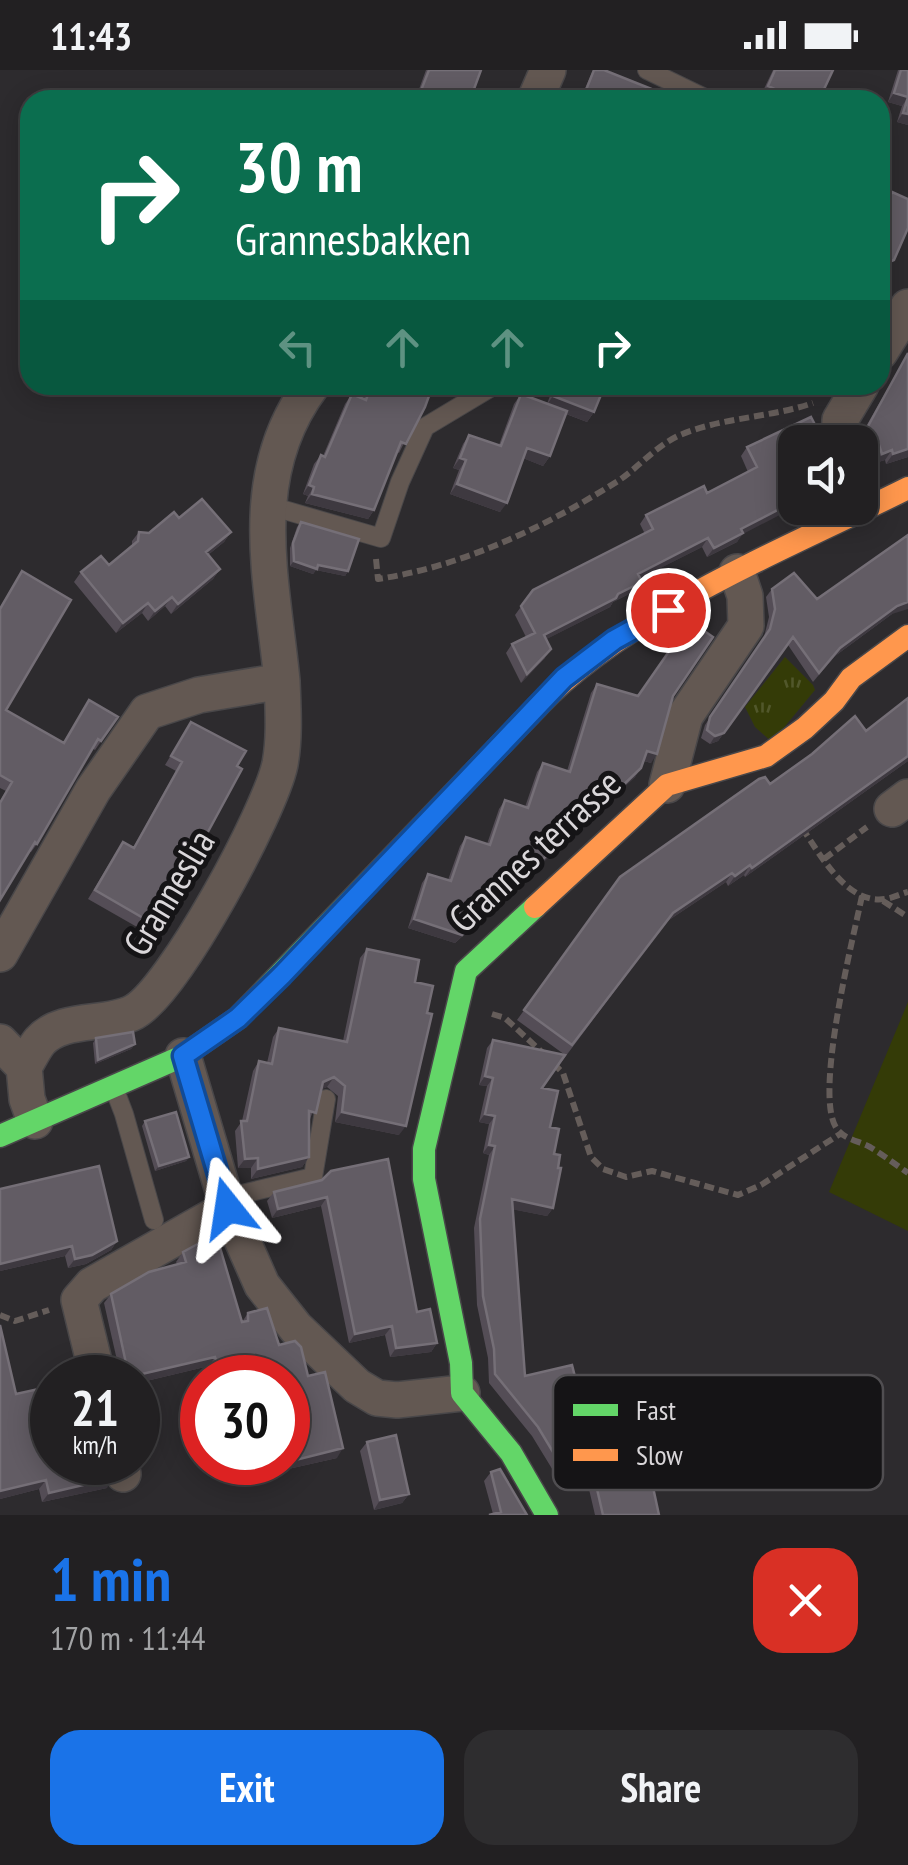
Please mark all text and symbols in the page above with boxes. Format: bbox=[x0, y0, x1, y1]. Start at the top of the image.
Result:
text: 11:43 bbox=[50, 11, 132, 60]
text: 30 m bbox=[235, 121, 363, 211]
icon: right bbox=[70, 130, 200, 260]
text: Grannesbakken bbox=[235, 209, 471, 267]
icon: left bbox=[270, 320, 325, 375]
icon: ahead bbox=[375, 320, 430, 375]
icon: ahead bbox=[480, 320, 535, 375]
icon: right bbox=[585, 320, 640, 375]
map controls bbox=[778, 425, 878, 525]
button: sound bbox=[778, 425, 878, 525]
pin bbox=[626, 568, 711, 653]
icon: arrive bbox=[641, 583, 696, 638]
street label: Grannes terrasse bbox=[438, 758, 630, 942]
street label: Granneslia bbox=[111, 820, 225, 964]
position arrow bbox=[176, 1156, 280, 1260]
speed limit sign: 30 bbox=[180, 1355, 310, 1485]
text: 21 bbox=[71, 1375, 119, 1440]
legend bbox=[553, 1375, 883, 1490]
text: Fast bbox=[636, 1391, 676, 1428]
text: km/h bbox=[73, 1429, 117, 1461]
text: Slow bbox=[636, 1436, 683, 1473]
text: 1 min bbox=[50, 1540, 171, 1618]
button: close bbox=[753, 1548, 858, 1653]
text: 170 m · 11:44 bbox=[50, 1617, 205, 1659]
button: Exit bbox=[50, 1730, 444, 1845]
button: Share bbox=[464, 1730, 858, 1845]

